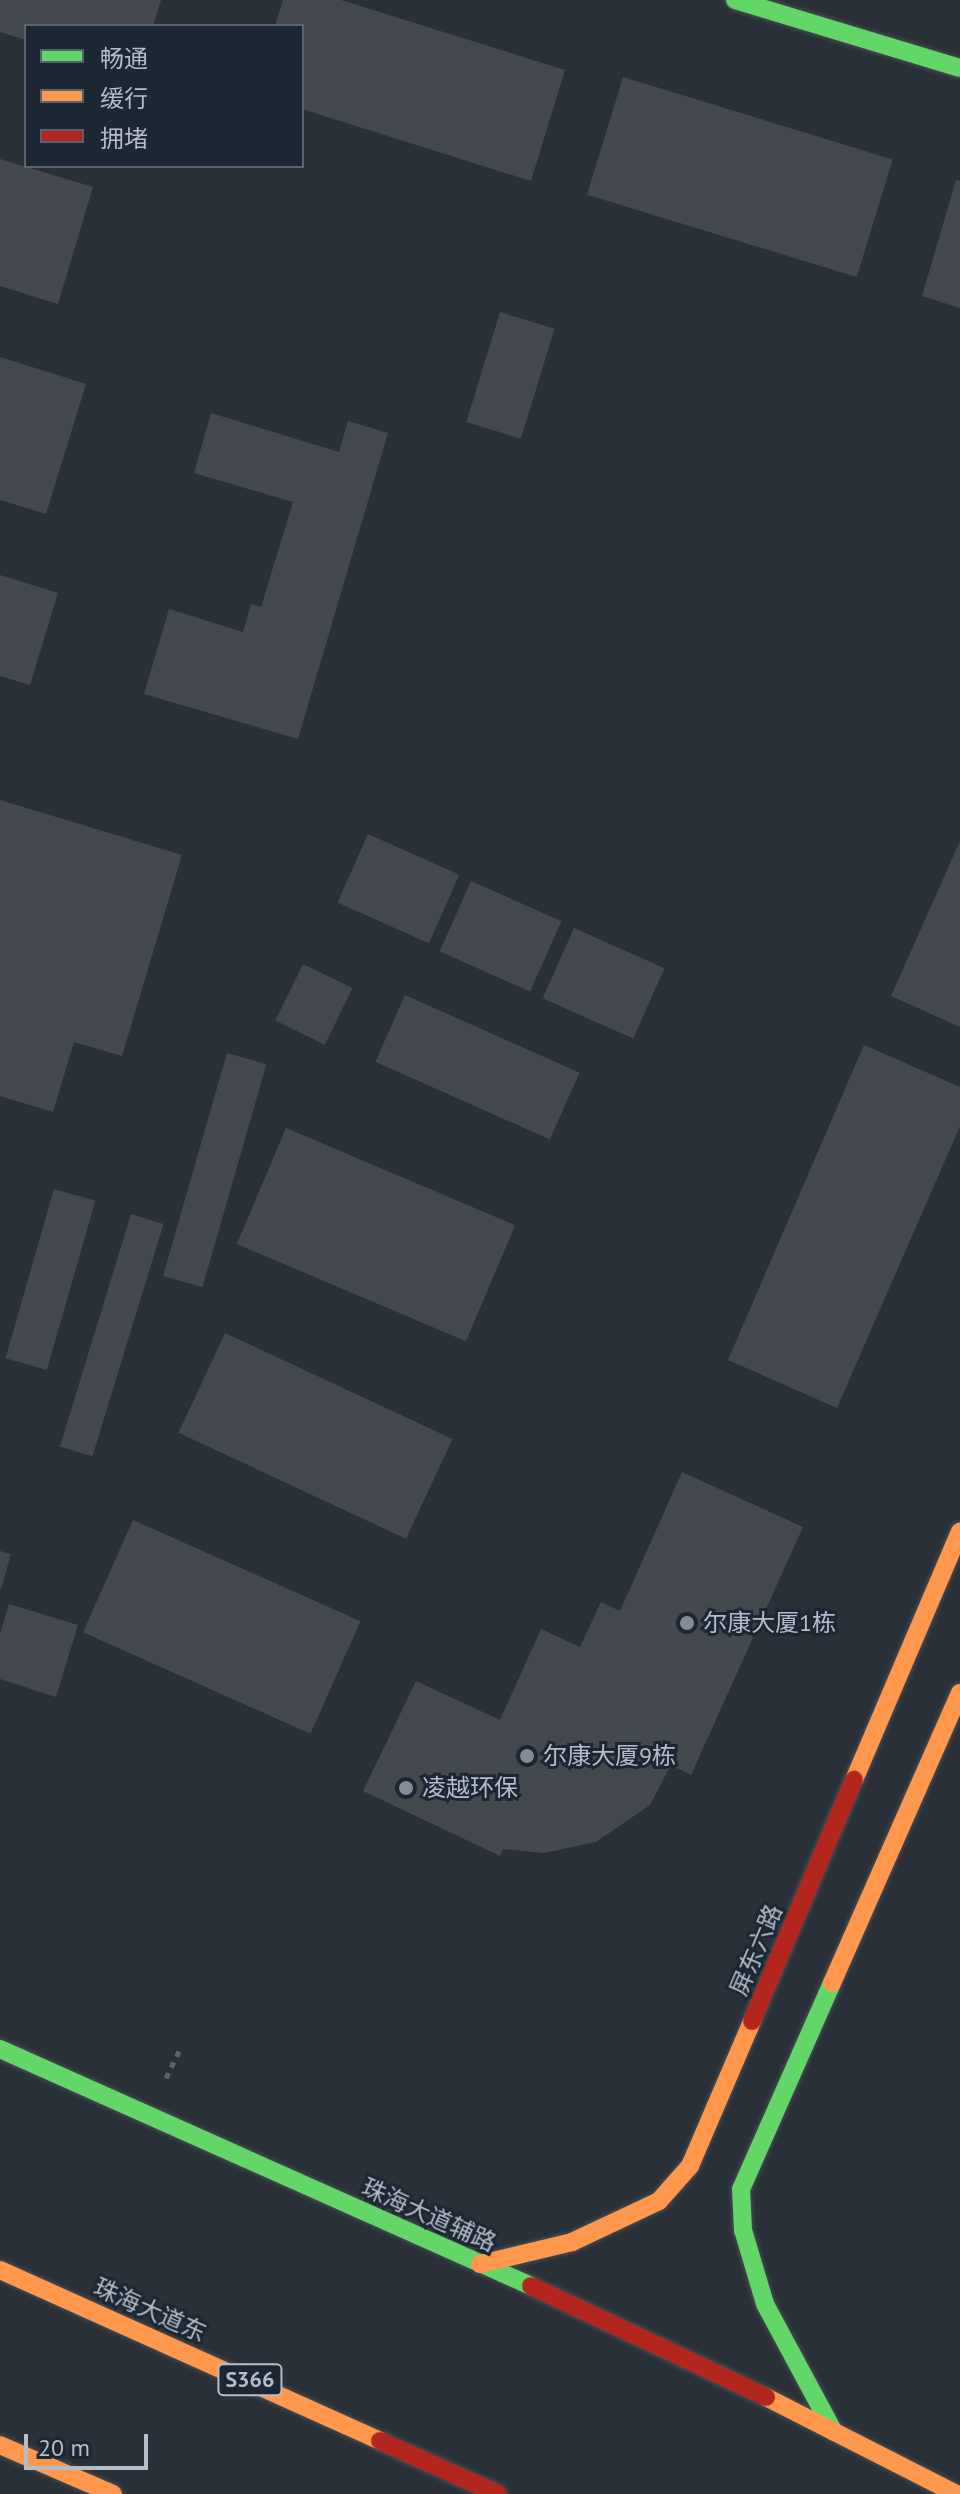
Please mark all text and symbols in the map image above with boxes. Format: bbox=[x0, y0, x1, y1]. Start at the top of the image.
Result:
legend bbox=[24, 24, 304, 168]
text: 畅通 bbox=[100, 43, 148, 74]
text: 缓行 bbox=[100, 83, 148, 114]
text: 拥堵 bbox=[100, 123, 148, 154]
place label: 尔康大厦1栋 bbox=[703, 1609, 836, 1637]
marker: 尔康大厦1栋 bbox=[678, 1614, 696, 1632]
place label: 尔康大厦9栋 bbox=[543, 1742, 676, 1770]
marker: 尔康大厦9栋 bbox=[518, 1747, 536, 1765]
place label: 凌越环保 bbox=[422, 1774, 518, 1802]
marker: 凌越环保 bbox=[397, 1779, 415, 1797]
street label: 屏东六路 bbox=[724, 1900, 788, 2000]
street label: 珠海大道辅路 bbox=[357, 2173, 501, 2257]
street label: 珠海大道东 bbox=[89, 2272, 211, 2348]
road number: S366 bbox=[216, 2362, 284, 2398]
scale bar bbox=[28, 2418, 152, 2468]
text: 20 m bbox=[38, 2432, 90, 2463]

